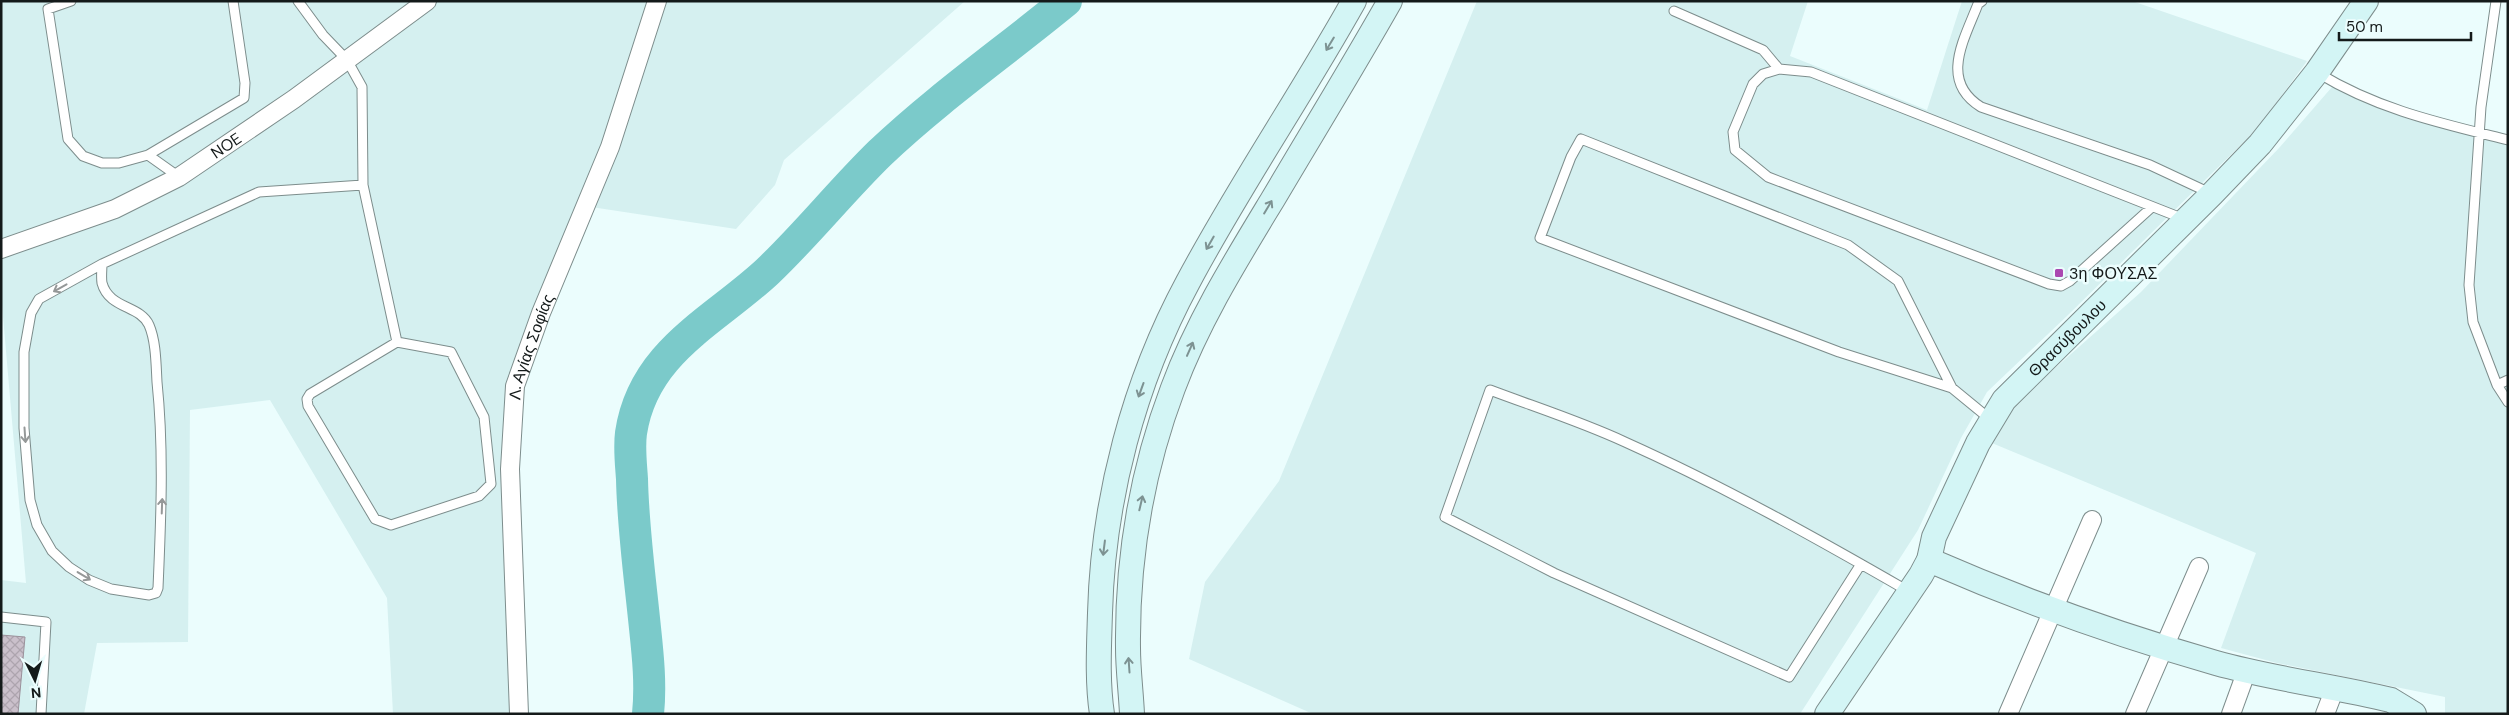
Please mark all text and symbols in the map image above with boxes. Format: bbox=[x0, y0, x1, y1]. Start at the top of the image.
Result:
scale bar bbox=[2339, 10, 2472, 42]
text: 50 m bbox=[2346, 17, 2383, 37]
one-way arrow bbox=[1325, 36, 1335, 50]
street label: NOE bbox=[207, 127, 245, 163]
one-way arrow bbox=[1263, 200, 1273, 214]
one-way arrow bbox=[1205, 236, 1215, 250]
place label: 3η ΦΟΥΣΑΣ bbox=[2069, 263, 2158, 284]
marker: 3η ΦΟΥΣΑΣ bbox=[2053, 267, 2065, 279]
one-way arrow bbox=[53, 283, 68, 293]
street label: Λ. Αγίας Σοφίας bbox=[504, 291, 558, 400]
street label: Θρασύβουλου bbox=[2023, 294, 2110, 381]
one-way arrow bbox=[1186, 342, 1196, 357]
one-way arrow bbox=[1136, 382, 1145, 397]
one-way arrow bbox=[20, 427, 29, 443]
one-way arrow bbox=[1137, 496, 1146, 512]
one-way arrow bbox=[157, 498, 166, 514]
one-way arrow bbox=[1099, 539, 1109, 555]
one-way arrow bbox=[77, 572, 91, 582]
north arrow bbox=[10, 655, 60, 705]
one-way arrow bbox=[1125, 657, 1134, 673]
text: N bbox=[30, 684, 42, 702]

